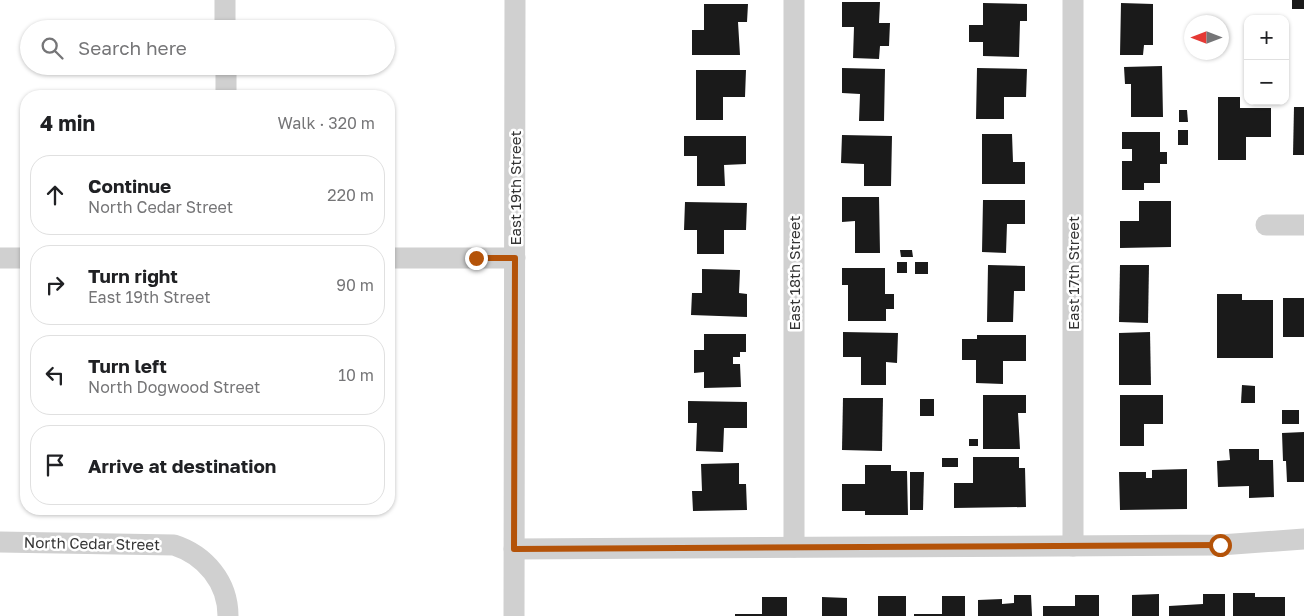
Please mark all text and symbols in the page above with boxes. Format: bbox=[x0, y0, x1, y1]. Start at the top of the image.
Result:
north arrow bbox=[1184, 15, 1229, 60]
map controls bbox=[1244, 15, 1289, 105]
button: + bbox=[1244, 15, 1289, 60]
search box bbox=[20, 20, 395, 75]
icon: search bbox=[38, 34, 66, 62]
text: Search here bbox=[78, 36, 187, 59]
button: − bbox=[1244, 60, 1289, 105]
text: 4 min bbox=[40, 110, 95, 136]
text: Walk · 320 m bbox=[278, 113, 375, 133]
street label: East 19th Street bbox=[506, 131, 524, 245]
text: Continue bbox=[88, 174, 171, 197]
icon: ahead bbox=[41, 181, 69, 209]
text: 220 m bbox=[327, 185, 374, 205]
text: North Cedar Street bbox=[88, 197, 233, 217]
street label: East 18th Street bbox=[785, 216, 803, 330]
street label: East 17th Street bbox=[1064, 216, 1082, 330]
route end bbox=[465, 247, 488, 270]
text: Turn right bbox=[88, 264, 178, 287]
icon: right bbox=[41, 271, 69, 299]
text: 90 m bbox=[336, 275, 374, 295]
text: East 19th Street bbox=[88, 287, 211, 307]
text: Turn left bbox=[88, 354, 167, 377]
icon: left bbox=[41, 361, 69, 389]
text: 10 m bbox=[338, 365, 374, 385]
text: North Dogwood Street bbox=[88, 377, 260, 397]
icon: arrive bbox=[41, 451, 69, 479]
text: Arrive at destination bbox=[88, 454, 276, 477]
street label: North Cedar Street bbox=[24, 533, 160, 553]
route start bbox=[1209, 534, 1232, 557]

